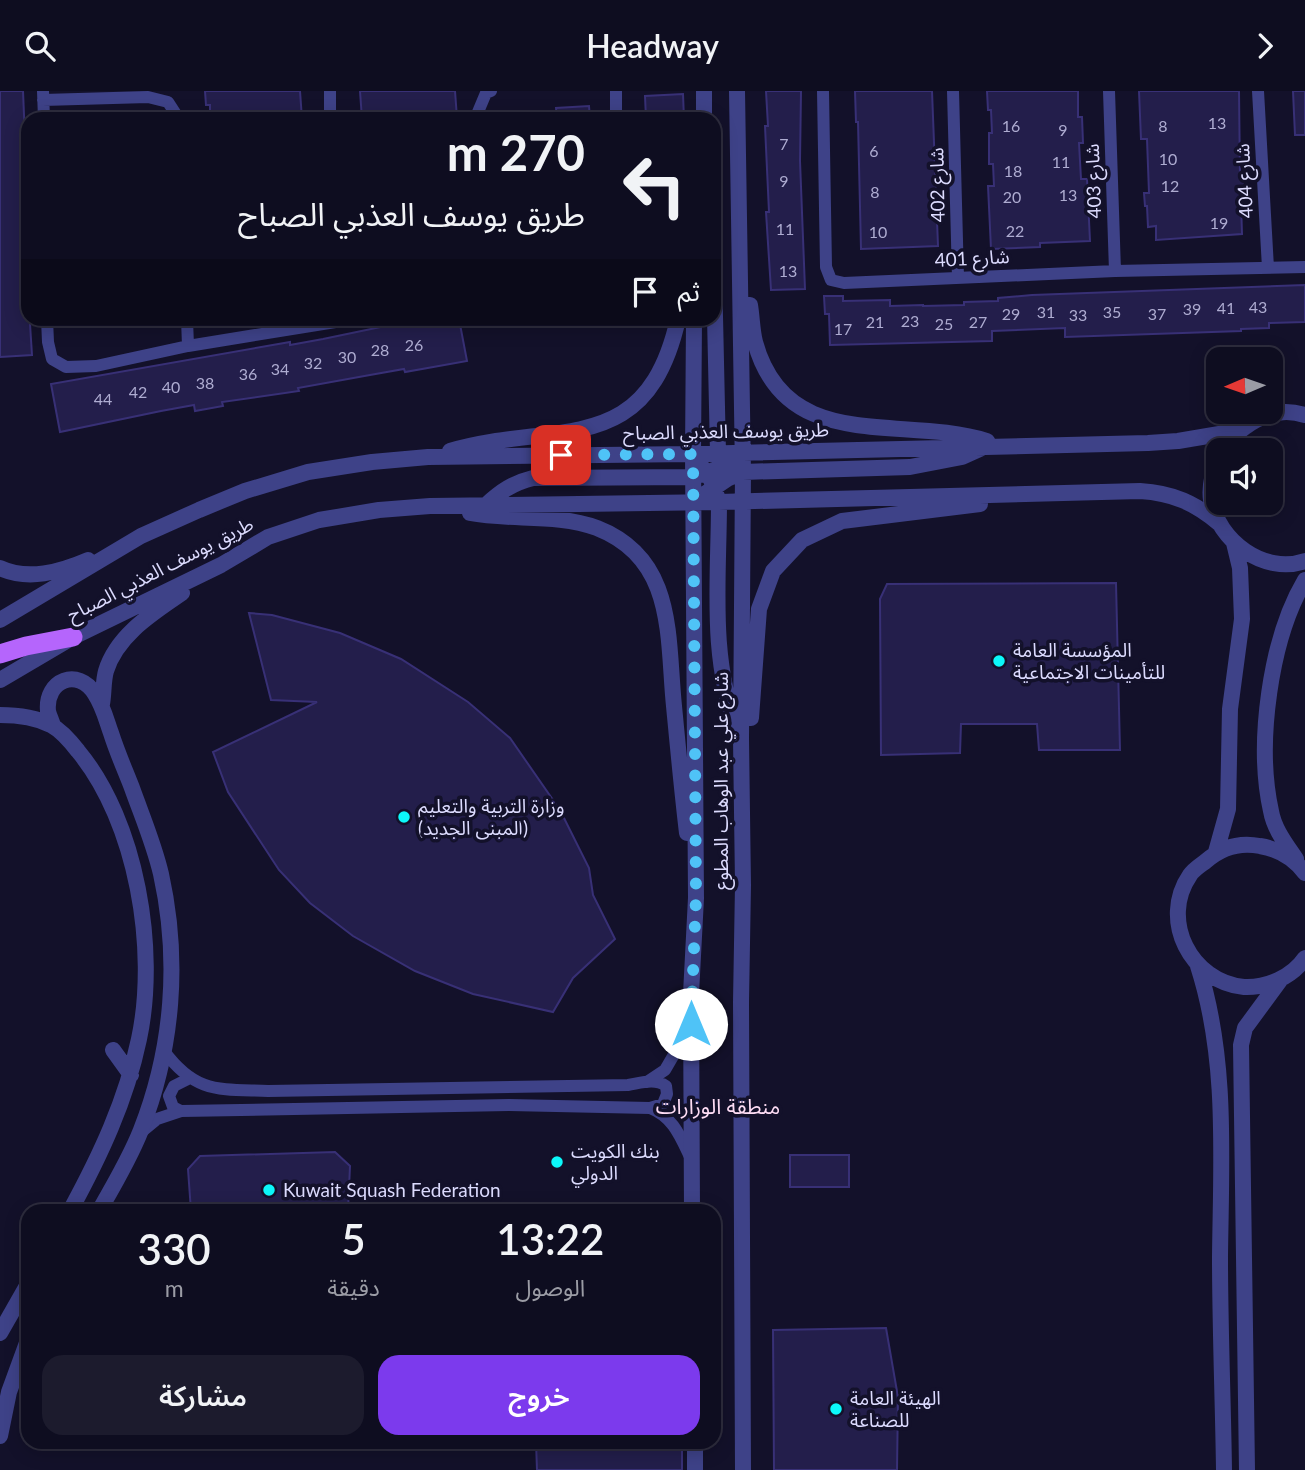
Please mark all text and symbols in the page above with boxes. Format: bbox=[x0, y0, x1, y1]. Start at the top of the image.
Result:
text: Headway bbox=[586, 26, 719, 65]
icon: search bbox=[21, 27, 59, 65]
icon: forward bbox=[1246, 27, 1284, 65]
house number: 13 bbox=[1208, 113, 1226, 132]
house number: 16 bbox=[1002, 116, 1020, 135]
house number: 8 bbox=[1158, 116, 1168, 135]
house number: 9 bbox=[1058, 120, 1068, 139]
text: 270 m bbox=[447, 123, 585, 181]
house number: 7 bbox=[779, 134, 789, 153]
icon: left bbox=[609, 140, 700, 231]
house number: 6 bbox=[869, 141, 879, 160]
street label: شارع 403 bbox=[1080, 143, 1108, 219]
street label: شارع 404 bbox=[1230, 143, 1260, 219]
street label: شارع 402 bbox=[924, 147, 952, 223]
house number: 10 bbox=[1159, 149, 1177, 168]
house number: 11 bbox=[1052, 152, 1070, 171]
house number: 18 bbox=[1004, 161, 1022, 180]
house number: 9 bbox=[779, 171, 789, 190]
house number: 12 bbox=[1161, 176, 1179, 195]
house number: 8 bbox=[870, 182, 880, 201]
house number: 13 bbox=[1059, 185, 1077, 204]
house number: 20 bbox=[1003, 187, 1021, 206]
text: طريق يوسف العذبي الصباح bbox=[238, 194, 585, 233]
house number: 19 bbox=[1210, 213, 1228, 232]
house number: 11 bbox=[776, 219, 794, 238]
house number: 22 bbox=[1006, 221, 1024, 240]
house number: 10 bbox=[869, 222, 887, 241]
street label: شارع 401 bbox=[934, 244, 1010, 274]
house number: 13 bbox=[779, 261, 797, 280]
icon: arrive bbox=[626, 273, 664, 311]
text: ثم bbox=[678, 275, 700, 307]
house number: 43 bbox=[1249, 297, 1267, 316]
house number: 41 bbox=[1217, 298, 1235, 317]
house number: 39 bbox=[1183, 299, 1201, 318]
house number: 31 bbox=[1037, 302, 1055, 321]
house number: 35 bbox=[1103, 302, 1121, 321]
house number: 29 bbox=[1002, 304, 1020, 323]
house number: 37 bbox=[1148, 304, 1166, 323]
house number: 33 bbox=[1069, 305, 1087, 324]
house number: 23 bbox=[901, 311, 919, 330]
house number: 21 bbox=[866, 312, 884, 331]
house number: 27 bbox=[969, 312, 987, 331]
house number: 25 bbox=[935, 314, 953, 333]
house number: 17 bbox=[834, 319, 852, 338]
house number: 26 bbox=[405, 335, 423, 354]
house number: 28 bbox=[371, 340, 389, 359]
house number: 30 bbox=[338, 347, 356, 366]
north arrow bbox=[1206, 347, 1283, 423]
map controls bbox=[1206, 347, 1283, 515]
house number: 32 bbox=[304, 353, 322, 372]
house number: 34 bbox=[271, 359, 289, 378]
house number: 36 bbox=[239, 364, 257, 383]
house number: 38 bbox=[196, 373, 214, 392]
house number: 40 bbox=[162, 377, 180, 396]
house number: 42 bbox=[129, 382, 147, 401]
house number: 44 bbox=[94, 389, 112, 408]
street label: طريق يوسف العذبي الصباح bbox=[623, 417, 829, 448]
pin bbox=[531, 425, 591, 485]
icon: arrive bbox=[542, 436, 580, 474]
button: sound bbox=[1206, 438, 1283, 515]
street label: طريق يوسف العذبي الصباح bbox=[63, 511, 259, 630]
place label: المؤسسة العامة للتأمينات الاجتماعية bbox=[1013, 638, 1165, 683]
marker: المؤسسة العامة للتأمينات الاجتماعية bbox=[991, 653, 1007, 669]
street label: شارع علي عبد الوهاب المطوع bbox=[709, 672, 736, 890]
place label: وزارة التربية والتعليم (المبنى الجديد) bbox=[418, 794, 565, 840]
marker: وزارة التربية والتعليم (المبنى الجديد) bbox=[396, 809, 412, 825]
position arrow bbox=[654, 987, 728, 1061]
district label: منطقة الوزارات bbox=[656, 1093, 780, 1119]
place label: بنك الكويت الدولي bbox=[571, 1139, 660, 1188]
marker: بنك الكويت الدولي bbox=[549, 1154, 565, 1170]
place label: Kuwait Squash Federation bbox=[283, 1178, 501, 1201]
marker: Kuwait Squash Federation bbox=[261, 1182, 277, 1198]
text: 5 bbox=[341, 1214, 366, 1264]
text: 13:22 bbox=[496, 1214, 604, 1264]
text: 330 bbox=[138, 1224, 211, 1274]
text: دقيقة bbox=[327, 1273, 380, 1301]
text: الوصول bbox=[515, 1273, 585, 1301]
text: m bbox=[165, 1274, 184, 1302]
button: مشاركة bbox=[42, 1355, 364, 1435]
button: خروج bbox=[378, 1355, 700, 1435]
place label: الهيئة العامة للصناعة bbox=[850, 1386, 941, 1431]
marker: الهيئة العامة للصناعة bbox=[828, 1401, 844, 1417]

